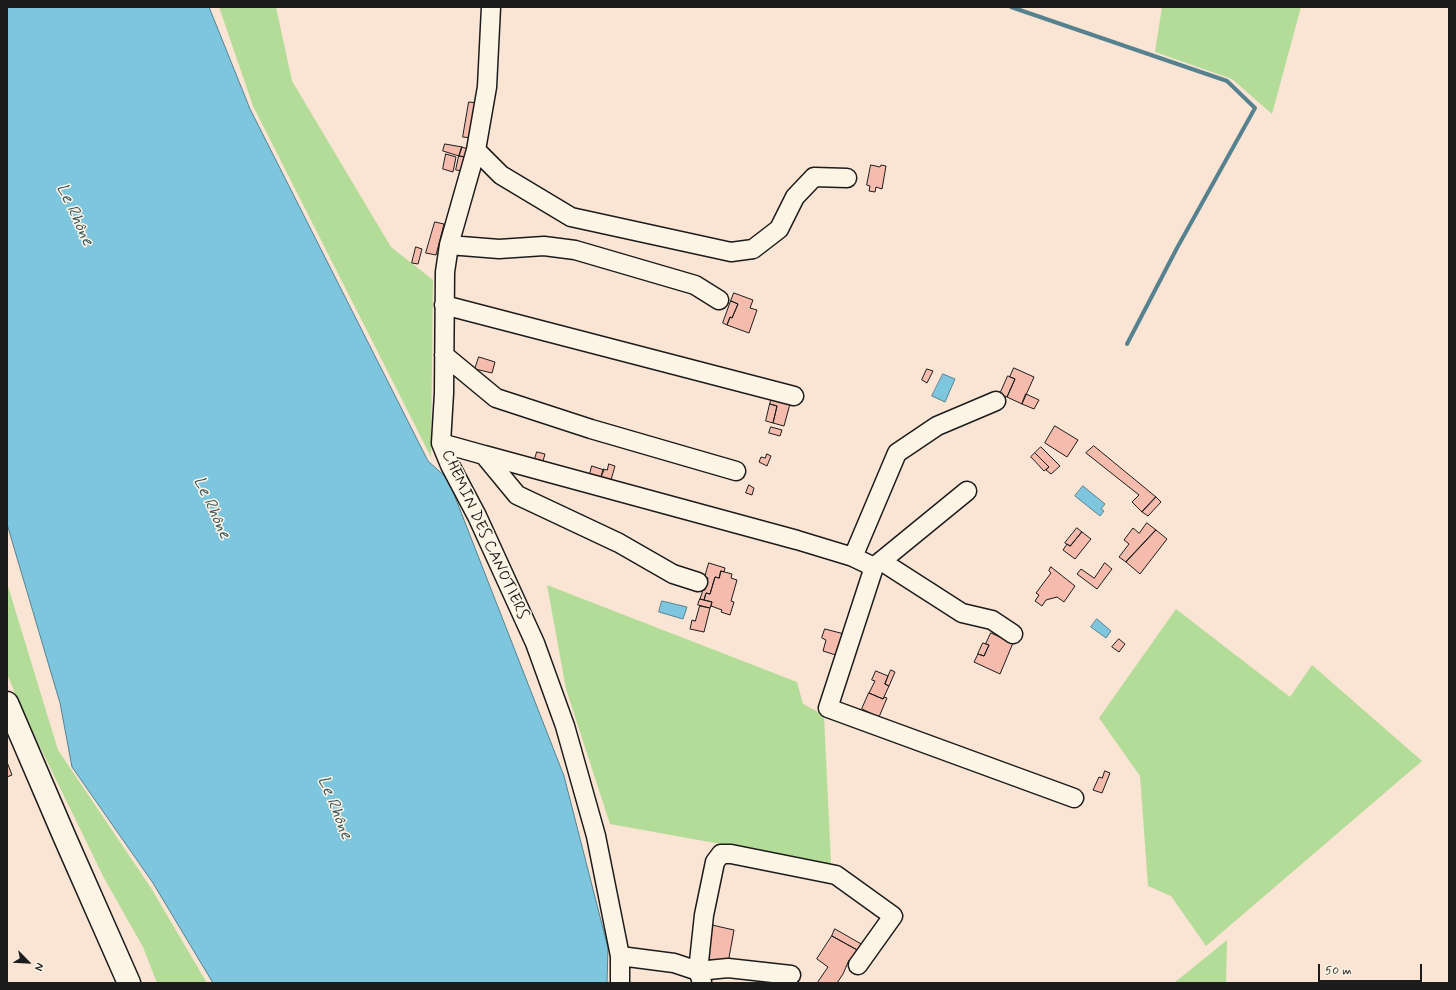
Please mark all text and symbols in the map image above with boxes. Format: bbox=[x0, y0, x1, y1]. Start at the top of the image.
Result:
water label: Le Rhône bbox=[51, 181, 97, 249]
street label: CHEMIN DES CANOTIERS bbox=[436, 447, 532, 623]
water label: Le Rhône bbox=[188, 474, 234, 542]
water label: Le Rhône bbox=[312, 773, 356, 843]
north arrow bbox=[8, 942, 48, 982]
scale bar bbox=[1320, 956, 1424, 982]
text: N bbox=[31, 961, 47, 973]
text: 50 m bbox=[1325, 963, 1352, 979]

